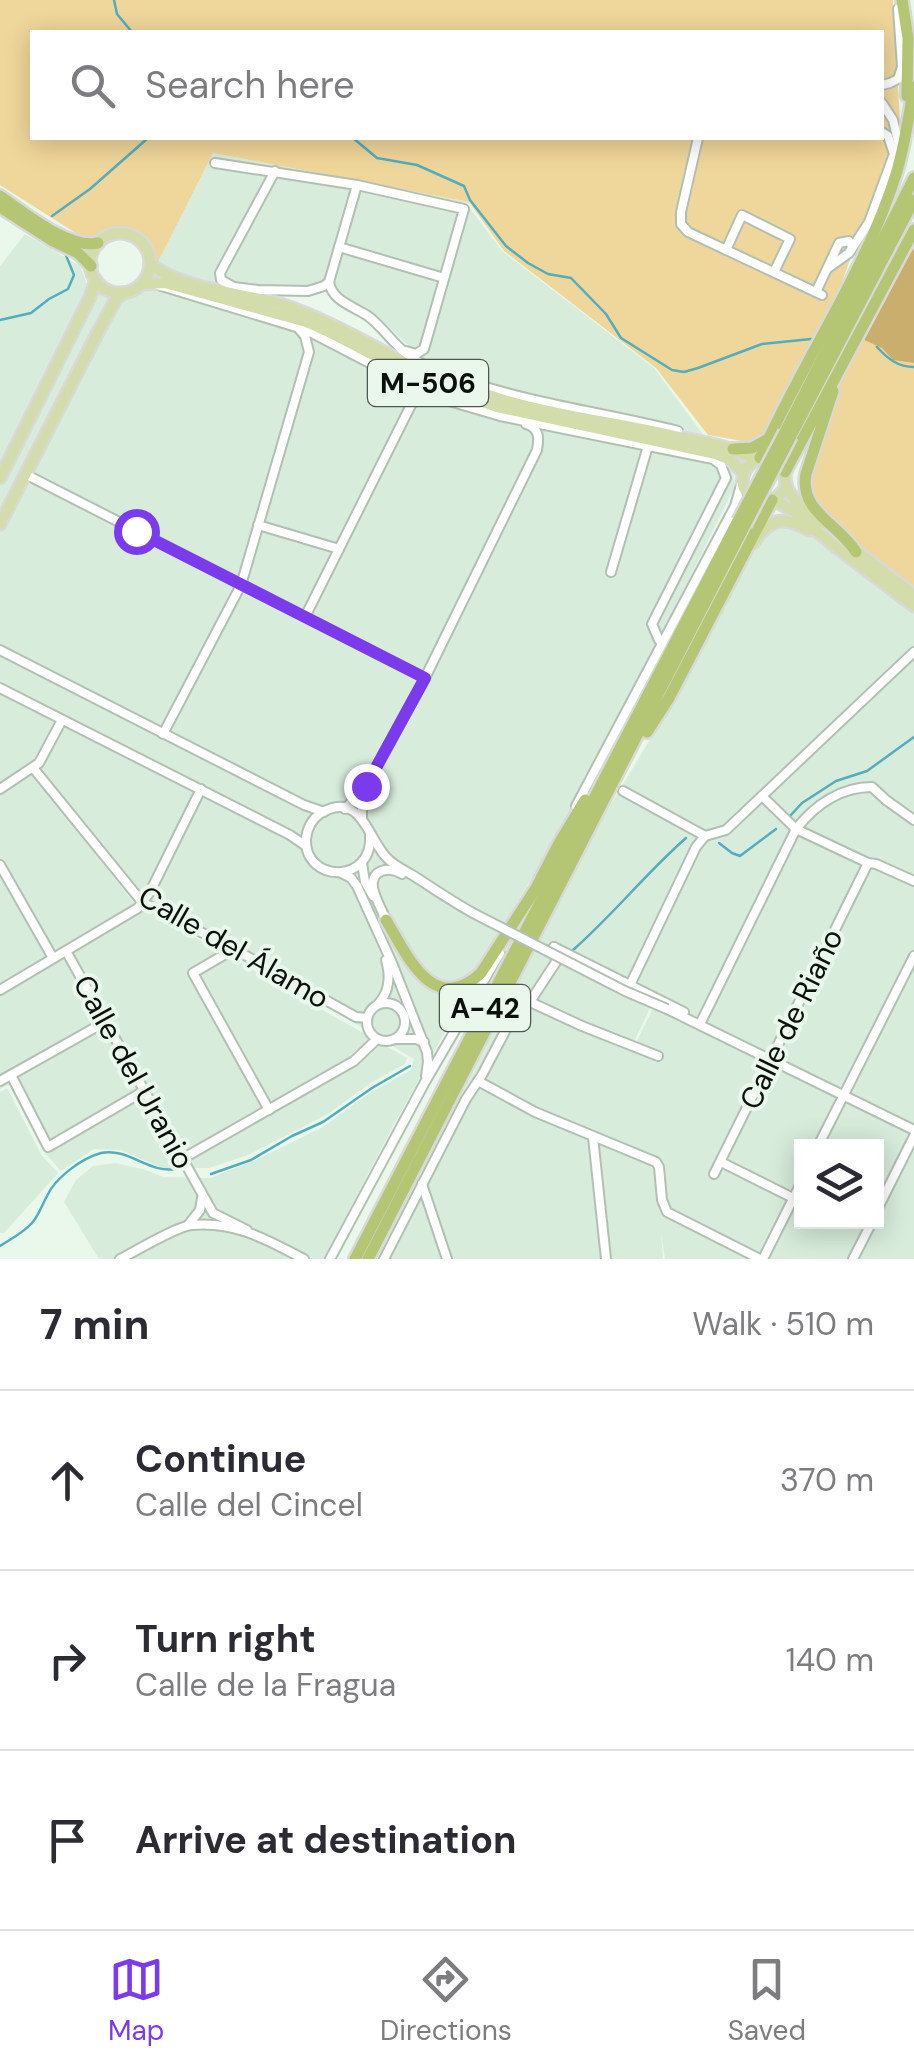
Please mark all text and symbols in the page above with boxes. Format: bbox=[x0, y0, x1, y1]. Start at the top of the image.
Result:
search box bbox=[30, 30, 884, 140]
icon: search bbox=[65, 58, 120, 113]
text: Search here bbox=[145, 60, 355, 110]
road number: M-506 bbox=[368, 360, 488, 406]
route start bbox=[114, 509, 160, 555]
route end bbox=[344, 764, 390, 810]
street label: Calle del Álamo bbox=[131, 877, 337, 1017]
street label: Calle de Riaño bbox=[730, 922, 852, 1116]
street label: Calle del Uranio bbox=[65, 968, 203, 1176]
road number: A-42 bbox=[440, 985, 530, 1031]
map controls bbox=[794, 1139, 884, 1229]
button: layers bbox=[794, 1139, 884, 1229]
text: 7 min bbox=[40, 1297, 149, 1352]
text: Walk · 510 m bbox=[692, 1303, 874, 1345]
text: Continue bbox=[135, 1434, 306, 1484]
icon: ahead bbox=[40, 1453, 95, 1508]
text: 370 m bbox=[780, 1459, 874, 1501]
text: Calle del Cincel bbox=[135, 1484, 363, 1526]
text: Turn right bbox=[135, 1614, 316, 1664]
icon: right bbox=[40, 1633, 95, 1688]
text: 140 m bbox=[786, 1639, 874, 1681]
text: Calle de la Fragua bbox=[135, 1664, 396, 1706]
icon: arrive bbox=[40, 1813, 95, 1868]
text: Arrive at destination bbox=[135, 1815, 517, 1865]
tab: Map bbox=[108, 1952, 164, 2049]
tab: Directions bbox=[380, 1952, 512, 2049]
tab: Saved bbox=[728, 1952, 806, 2049]

